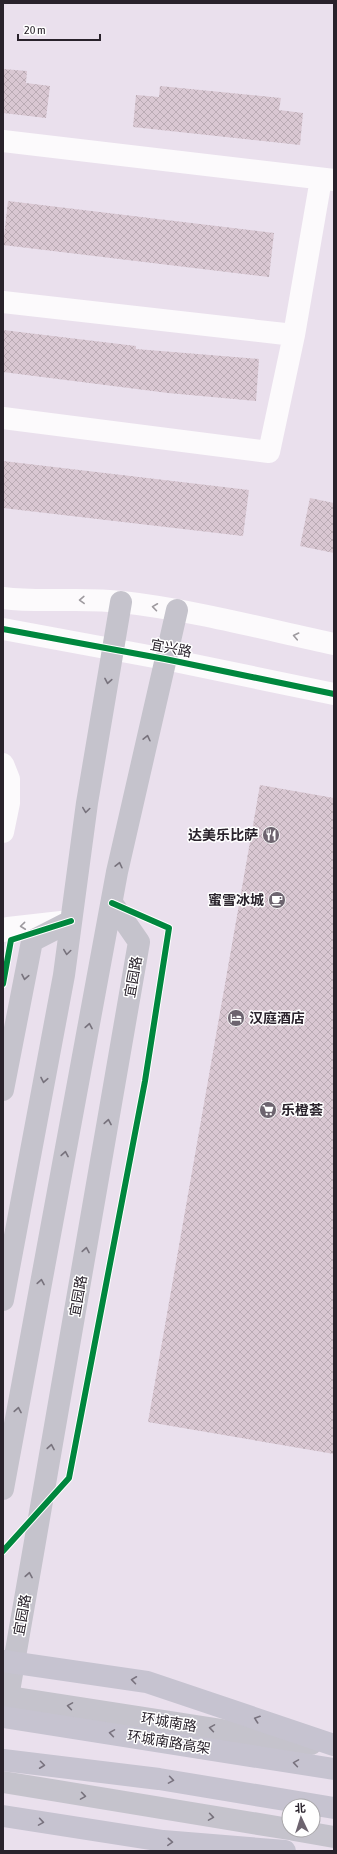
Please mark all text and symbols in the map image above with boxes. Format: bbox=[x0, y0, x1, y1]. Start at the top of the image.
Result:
scale bar bbox=[18, 16, 100, 42]
text: 20 m bbox=[24, 23, 46, 37]
one-way arrow bbox=[79, 595, 85, 604]
one-way arrow bbox=[152, 603, 158, 612]
one-way arrow bbox=[293, 632, 299, 640]
street label: 宜兴路 bbox=[149, 636, 193, 660]
one-way arrow bbox=[104, 678, 112, 684]
one-way arrow bbox=[143, 735, 151, 741]
one-way arrow bbox=[82, 806, 91, 813]
restaurant icon: 达美乐比萨 bbox=[261, 825, 281, 845]
place label: 达美乐比萨 bbox=[188, 827, 258, 843]
one-way arrow bbox=[114, 861, 122, 868]
cafe icon: 蜜雪冰城 bbox=[267, 890, 287, 910]
place label: 蜜雪冰城 bbox=[208, 892, 264, 908]
one-way arrow bbox=[20, 921, 26, 930]
one-way arrow bbox=[63, 949, 72, 955]
street label: 宜园路 bbox=[121, 955, 145, 999]
one-way arrow bbox=[21, 974, 29, 980]
hotel icon: 汉庭酒店 bbox=[226, 1008, 246, 1028]
place label: 汉庭酒店 bbox=[249, 1010, 305, 1026]
one-way arrow bbox=[84, 1023, 92, 1029]
one-way arrow bbox=[40, 1077, 49, 1083]
supermarket icon: 乐橙荟 bbox=[258, 1100, 278, 1120]
place label: 乐橙荟 bbox=[281, 1102, 323, 1118]
one-way arrow bbox=[103, 1119, 112, 1125]
one-way arrow bbox=[60, 1151, 69, 1157]
one-way arrow bbox=[81, 1247, 89, 1253]
street label: 宜园路 bbox=[66, 1274, 90, 1318]
one-way arrow bbox=[37, 1279, 45, 1285]
one-way arrow bbox=[13, 1407, 21, 1413]
one-way arrow bbox=[47, 1444, 55, 1451]
one-way arrow bbox=[24, 1572, 33, 1579]
street label: 宜园路 bbox=[10, 1593, 34, 1637]
one-way arrow bbox=[131, 1676, 137, 1685]
one-way arrow bbox=[67, 1702, 73, 1711]
street label: 环城南路 bbox=[140, 1710, 198, 1734]
one-way arrow bbox=[254, 1716, 261, 1724]
one-way arrow bbox=[209, 1724, 216, 1733]
street label: 环城南路高架 bbox=[126, 1728, 212, 1756]
one-way arrow bbox=[109, 1729, 115, 1738]
one-way arrow bbox=[292, 1759, 299, 1768]
one-way arrow bbox=[39, 1760, 45, 1769]
one-way arrow bbox=[168, 1776, 174, 1784]
one-way arrow bbox=[80, 1791, 86, 1799]
north arrow bbox=[281, 1798, 321, 1838]
text: 北 bbox=[294, 1802, 306, 1814]
one-way arrow bbox=[208, 1812, 214, 1820]
one-way arrow bbox=[38, 1817, 45, 1826]
one-way arrow bbox=[167, 1837, 173, 1846]

